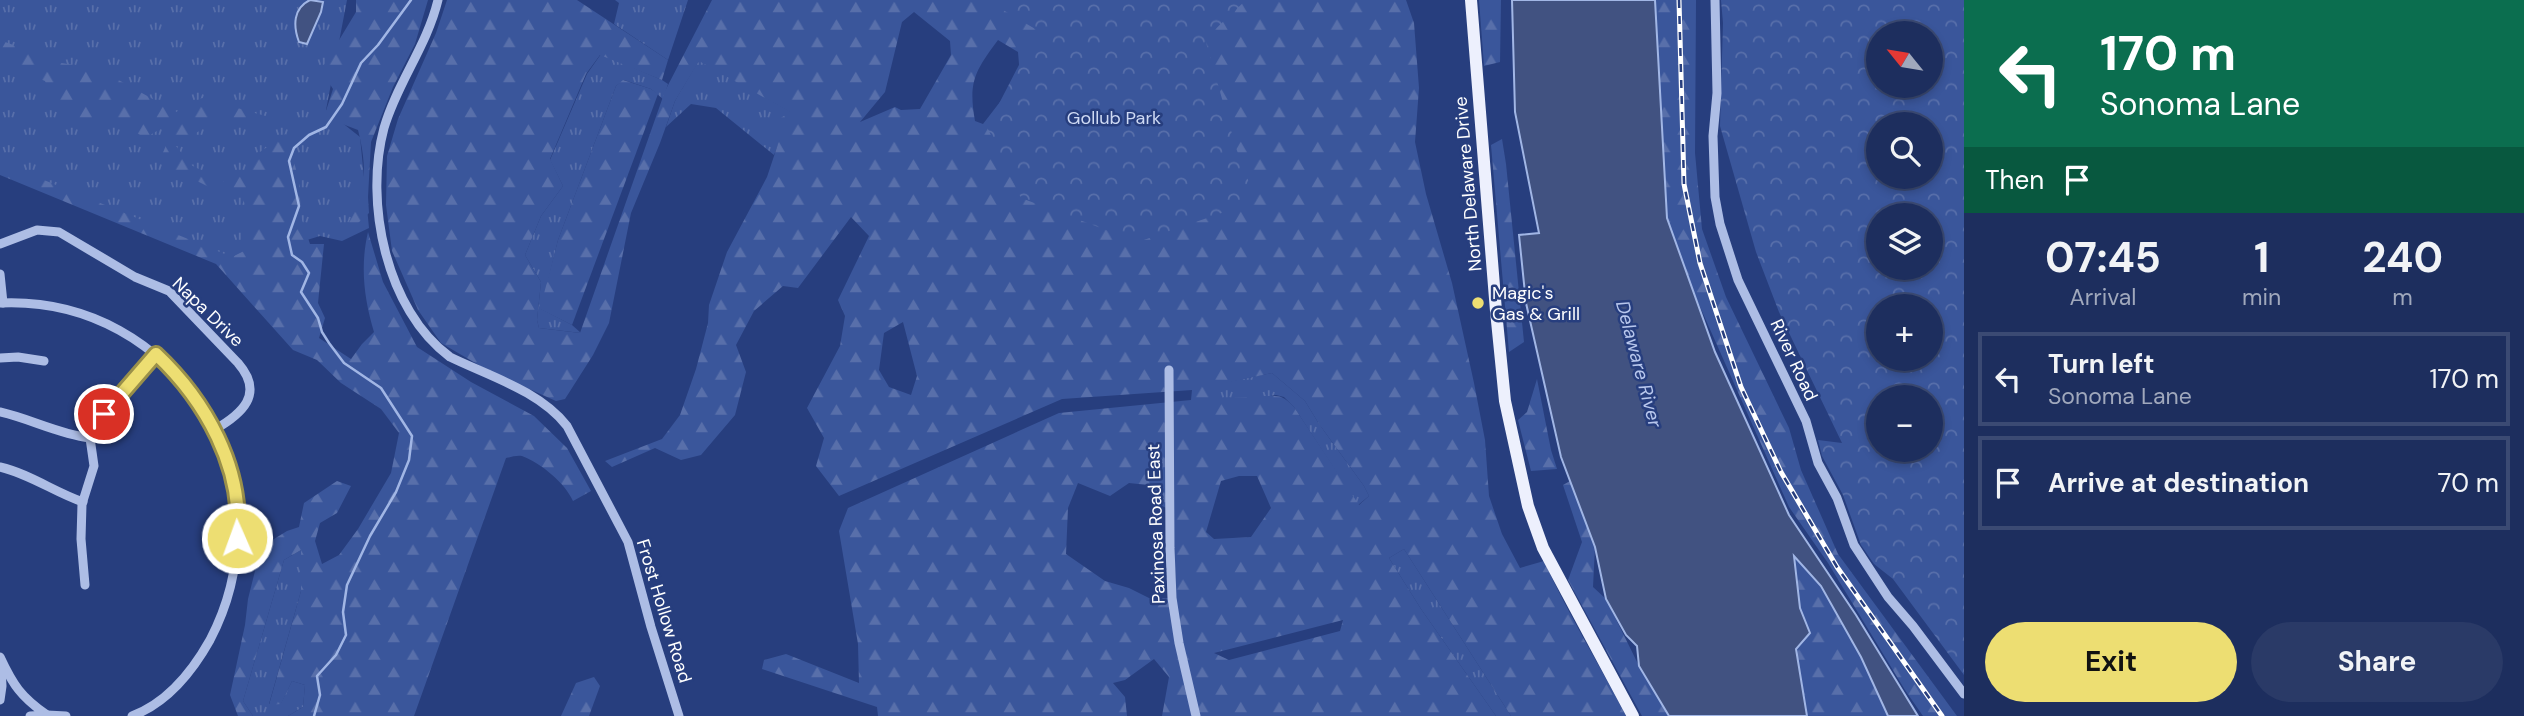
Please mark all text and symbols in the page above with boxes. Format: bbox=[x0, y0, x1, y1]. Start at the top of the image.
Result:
north arrow bbox=[1866, 21, 1942, 98]
map controls bbox=[1866, 21, 1943, 462]
text: 170 m bbox=[2100, 21, 2236, 85]
icon: left bbox=[1985, 28, 2076, 119]
text: Sonoma Lane bbox=[2100, 83, 2300, 125]
street label: North Delaware Drive bbox=[1448, 96, 1488, 272]
park label: Gollub Park bbox=[1067, 106, 1161, 130]
button: search bbox=[1866, 112, 1943, 189]
icon: arrive bbox=[2058, 161, 2096, 199]
text: Then bbox=[1985, 163, 2044, 197]
button: layers bbox=[1866, 203, 1943, 280]
text: 07:45 bbox=[2045, 230, 2161, 285]
text: 1 bbox=[2254, 230, 2269, 285]
text: 240 bbox=[2362, 230, 2443, 285]
street label: Napa Drive bbox=[167, 272, 249, 352]
place label: Magic's Gas & Grill bbox=[1492, 281, 1580, 326]
text: Arrival bbox=[2069, 282, 2136, 312]
text: min bbox=[2242, 282, 2281, 312]
text: m bbox=[2392, 282, 2413, 312]
button: + bbox=[1866, 294, 1943, 371]
marker: Magic's Gas & Grill bbox=[1470, 295, 1486, 311]
water label: Delaware River bbox=[1610, 298, 1668, 431]
street label: River Road bbox=[1765, 315, 1823, 405]
text: Turn left bbox=[2048, 347, 2155, 381]
icon: left bbox=[1989, 360, 2027, 398]
text: 170 m bbox=[2430, 362, 2499, 396]
text: Sonoma Lane bbox=[2048, 381, 2192, 411]
pin bbox=[74, 384, 134, 444]
button: − bbox=[1866, 385, 1943, 462]
icon: arrive bbox=[85, 395, 123, 433]
street label: Paxinosa Road East bbox=[1141, 444, 1171, 604]
icon: arrive bbox=[1989, 464, 2027, 502]
text: Arrive at destination bbox=[2048, 466, 2309, 500]
text: 70 m bbox=[2438, 466, 2499, 500]
position arrow bbox=[200, 501, 274, 575]
street label: Frost Hollow Road bbox=[631, 536, 697, 686]
button: Exit bbox=[1985, 622, 2237, 702]
button: Share bbox=[2251, 622, 2503, 702]

